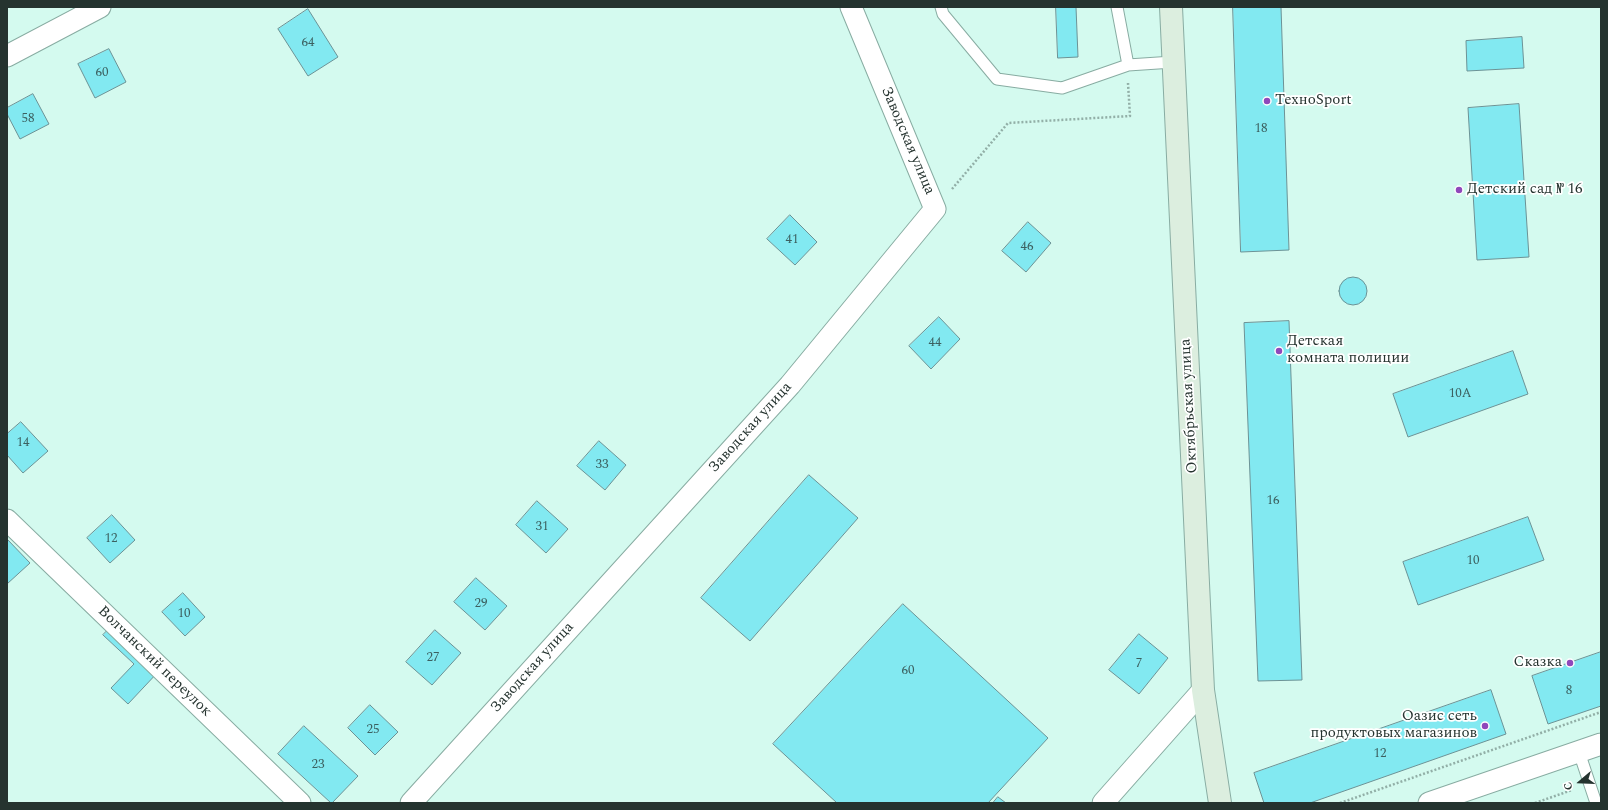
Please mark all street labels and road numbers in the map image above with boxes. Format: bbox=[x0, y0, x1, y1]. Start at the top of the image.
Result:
street label: Заводская улица bbox=[876, 84, 938, 198]
street label: Октябрьская улица bbox=[1177, 338, 1203, 474]
street label: Заводская улица bbox=[706, 379, 796, 477]
street label: Волчанский переулок bbox=[93, 603, 215, 721]
street label: Заводская улица bbox=[488, 619, 578, 717]

